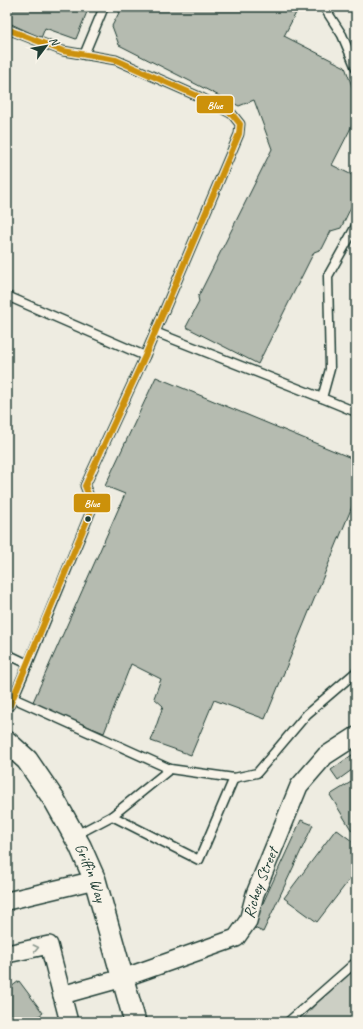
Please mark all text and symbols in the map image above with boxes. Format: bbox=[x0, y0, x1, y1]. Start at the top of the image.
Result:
north arrow bbox=[26, 26, 66, 66]
text: N bbox=[47, 34, 63, 49]
line badge: Blue bbox=[196, 95, 234, 114]
text: Blue bbox=[207, 98, 224, 112]
line badge: Blue bbox=[73, 493, 111, 513]
text: Blue bbox=[84, 496, 101, 510]
unlabelled marker bbox=[83, 514, 93, 524]
street label: Griffin Way bbox=[70, 840, 111, 906]
street label: Richey Street bbox=[239, 842, 284, 921]
one-way arrow bbox=[33, 944, 40, 952]

